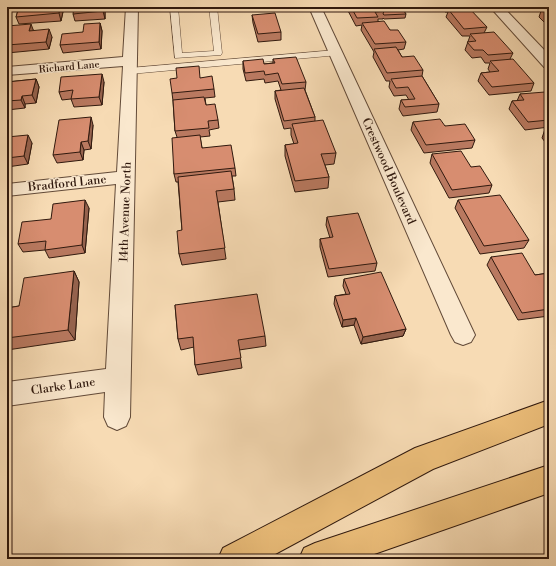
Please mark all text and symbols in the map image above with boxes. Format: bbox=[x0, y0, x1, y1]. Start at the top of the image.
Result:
street label: Richard Lane bbox=[38, 58, 100, 76]
street label: Crestwood Boulevard bbox=[358, 115, 419, 227]
street label: 14th Avenue North bbox=[116, 162, 135, 262]
street label: Bradford Lane bbox=[26, 172, 107, 195]
street label: Clarke Lane bbox=[30, 375, 96, 398]

